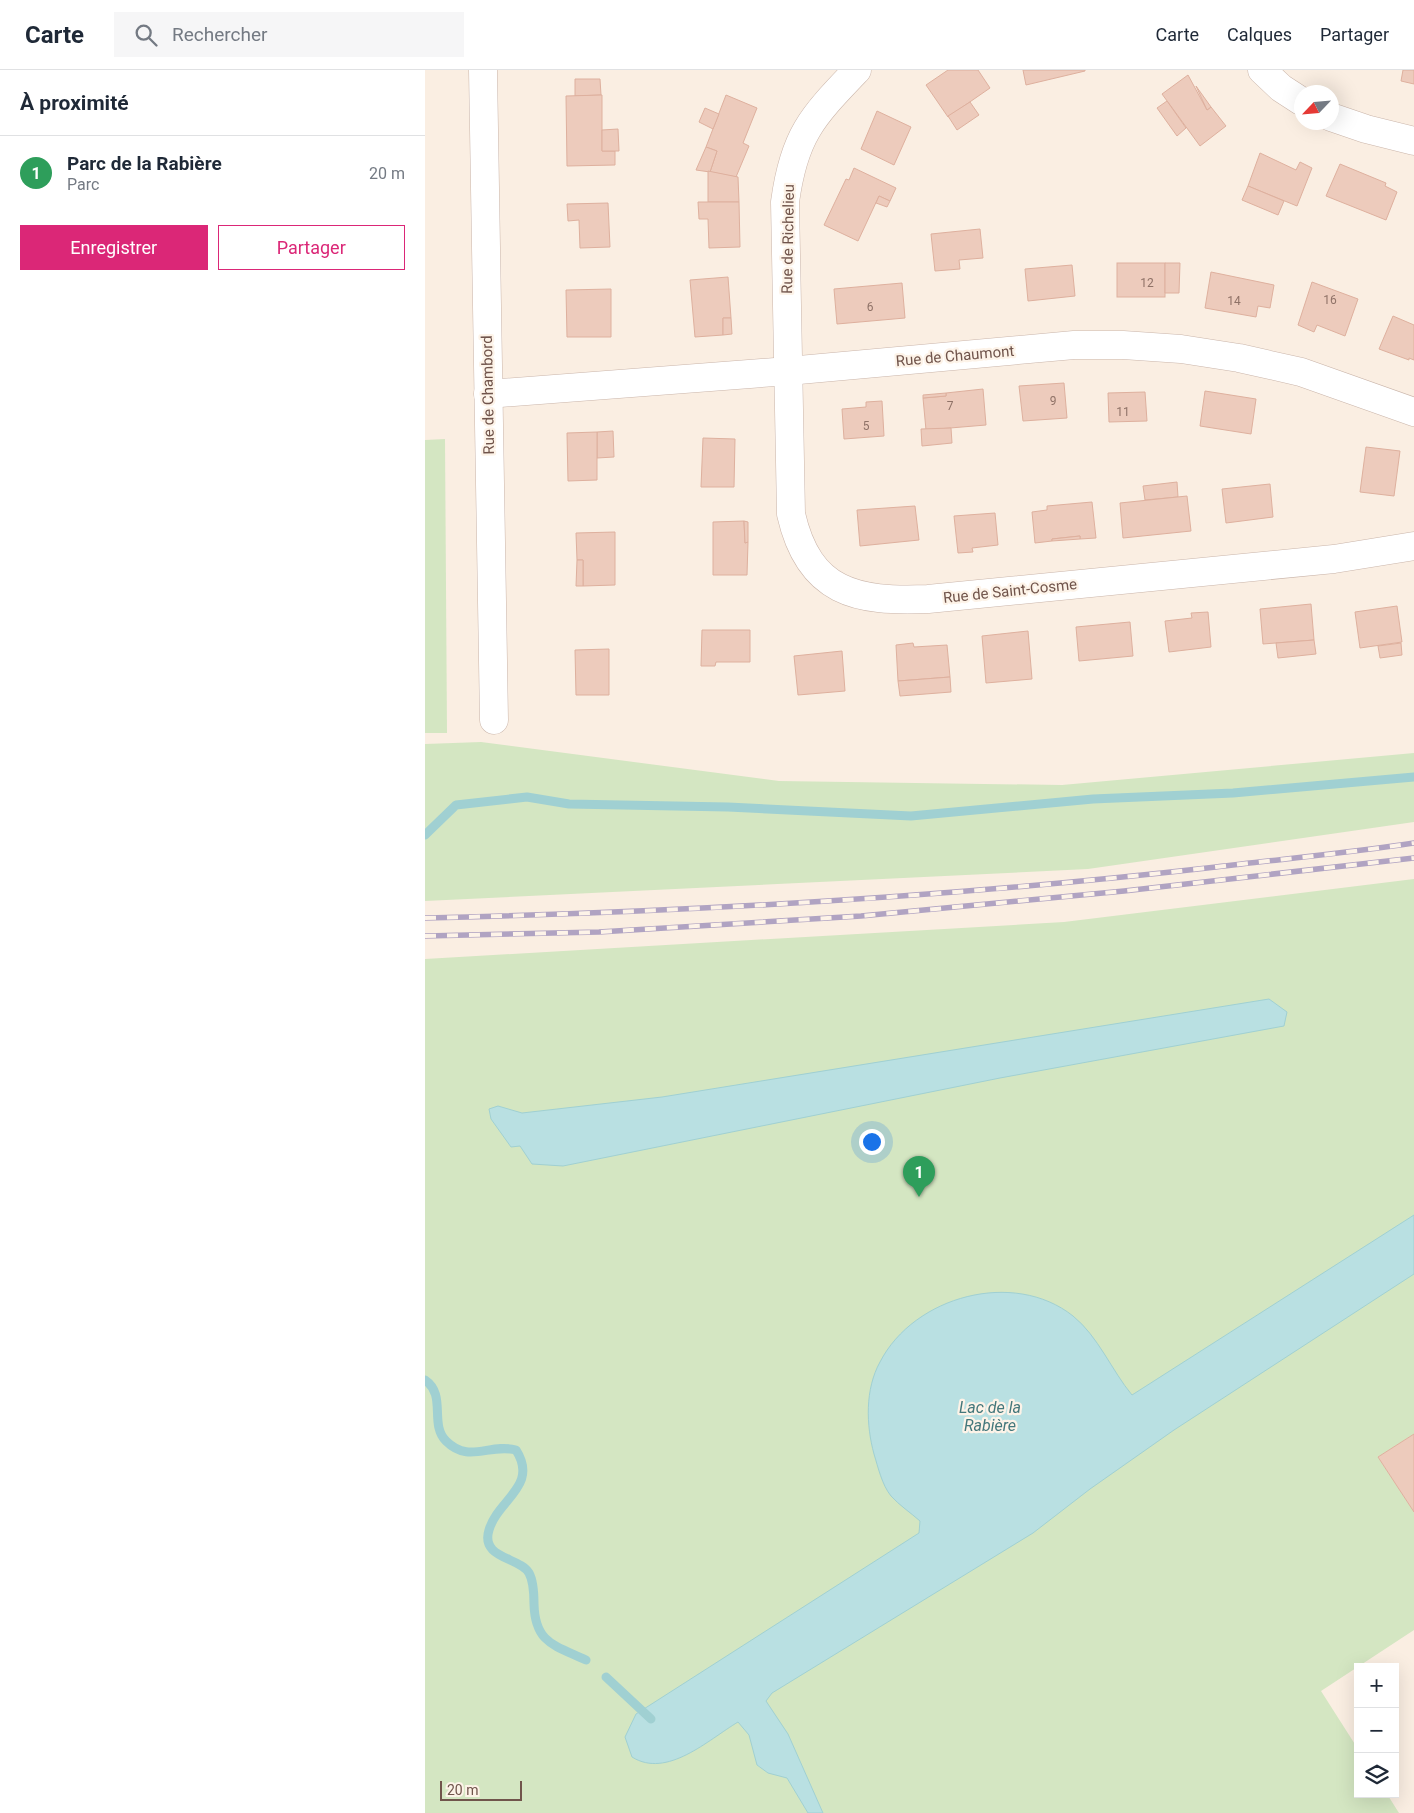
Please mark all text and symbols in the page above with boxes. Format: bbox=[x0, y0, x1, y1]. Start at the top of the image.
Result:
search box bbox=[114, 12, 464, 57]
text: Carte bbox=[25, 21, 84, 49]
icon: search bbox=[132, 21, 160, 49]
text: Rechercher bbox=[172, 23, 267, 46]
text: Carte bbox=[1156, 24, 1199, 45]
text: Calques bbox=[1227, 24, 1292, 45]
text: Partager bbox=[1320, 24, 1389, 45]
north arrow bbox=[1294, 85, 1339, 130]
text: À proximité bbox=[20, 91, 129, 115]
text: Parc de la Rabière bbox=[67, 152, 222, 175]
text: 1 bbox=[31, 164, 41, 183]
text: 20 m bbox=[369, 164, 405, 183]
text: Parc bbox=[67, 175, 99, 194]
street label: Rue de Richelieu bbox=[778, 184, 798, 294]
button: Enregistrer bbox=[20, 225, 208, 270]
button: Partager bbox=[218, 225, 405, 270]
house number: 12 bbox=[1140, 276, 1154, 290]
house number: 16 bbox=[1323, 293, 1337, 307]
house number: 14 bbox=[1227, 294, 1241, 308]
house number: 6 bbox=[867, 300, 874, 314]
street label: Rue de Chambord bbox=[478, 335, 498, 455]
street label: Rue de Chaumont bbox=[895, 342, 1015, 370]
house number: 9 bbox=[1050, 394, 1056, 408]
house number: 7 bbox=[947, 399, 954, 413]
house number: 11 bbox=[1116, 405, 1130, 419]
house number: 5 bbox=[863, 419, 870, 433]
street label: Rue de Saint-Cosme bbox=[942, 575, 1078, 607]
your location bbox=[859, 1129, 885, 1155]
pin: 1 bbox=[903, 1156, 935, 1197]
water label: Lac de la Rabière bbox=[959, 1398, 1021, 1435]
map controls bbox=[1354, 1663, 1399, 1798]
button: + bbox=[1354, 1663, 1399, 1708]
button: − bbox=[1354, 1708, 1399, 1753]
button: layers bbox=[1354, 1753, 1399, 1798]
scale bar bbox=[440, 1778, 523, 1801]
text: 20 m bbox=[447, 1782, 479, 1798]

